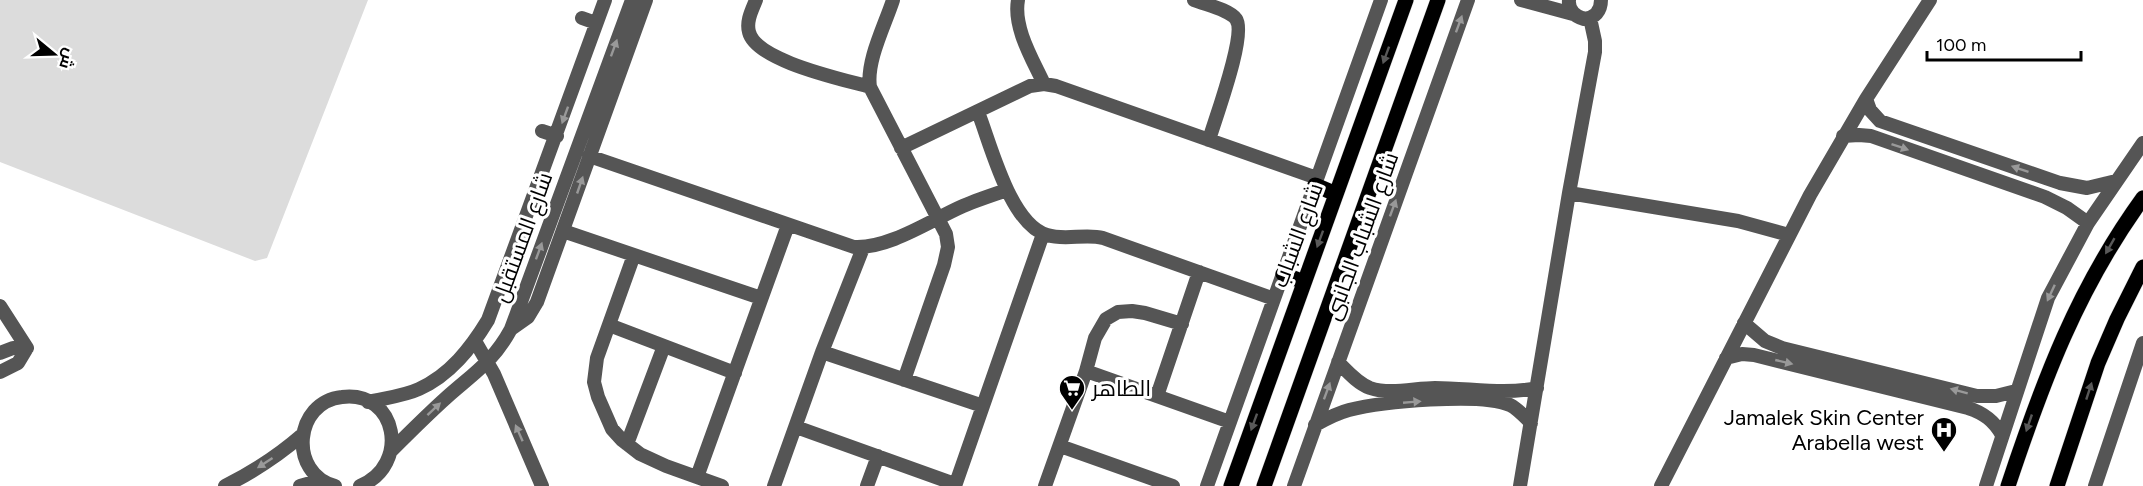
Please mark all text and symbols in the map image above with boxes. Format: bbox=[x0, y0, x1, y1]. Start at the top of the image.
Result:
one-way arrow bbox=[1455, 15, 1465, 33]
north arrow bbox=[24, 24, 84, 84]
scale bar bbox=[1927, 24, 2082, 62]
text: 100 m bbox=[1936, 34, 1986, 56]
one-way arrow bbox=[610, 39, 619, 57]
text: ش bbox=[55, 46, 80, 72]
one-way arrow bbox=[1381, 46, 1390, 64]
one-way arrow bbox=[559, 106, 569, 124]
one-way arrow bbox=[1891, 142, 1909, 152]
street label: شارع الشباب الجانبى bbox=[1319, 149, 1405, 324]
one-way arrow bbox=[2011, 164, 2029, 174]
street label: شارع المستقبل bbox=[486, 169, 559, 306]
one-way arrow bbox=[575, 176, 585, 194]
street label: شارع الشباب bbox=[1266, 179, 1330, 291]
one-way arrow bbox=[1389, 199, 1399, 217]
one-way arrow bbox=[1314, 230, 1324, 248]
one-way arrow bbox=[2105, 238, 2115, 255]
one-way arrow bbox=[535, 242, 545, 260]
one-way arrow bbox=[2046, 285, 2056, 303]
one-way arrow bbox=[1774, 358, 1793, 368]
supermarket icon: الطاهر bbox=[1057, 373, 1087, 411]
place label: الطاهر bbox=[1090, 375, 1151, 402]
one-way arrow bbox=[1323, 382, 1333, 400]
one-way arrow bbox=[2084, 382, 2094, 400]
one-way arrow bbox=[1950, 386, 1968, 396]
one-way arrow bbox=[1402, 397, 1421, 407]
one-way arrow bbox=[427, 402, 442, 416]
place label: Jamalek Skin Center Arabella west bbox=[1724, 404, 1925, 456]
one-way arrow bbox=[1248, 413, 1258, 431]
one-way arrow bbox=[2023, 414, 2033, 432]
hospital icon: Jamalek Skin Center Arabella west bbox=[1929, 415, 1959, 453]
one-way arrow bbox=[514, 424, 523, 441]
one-way arrow bbox=[257, 457, 273, 468]

